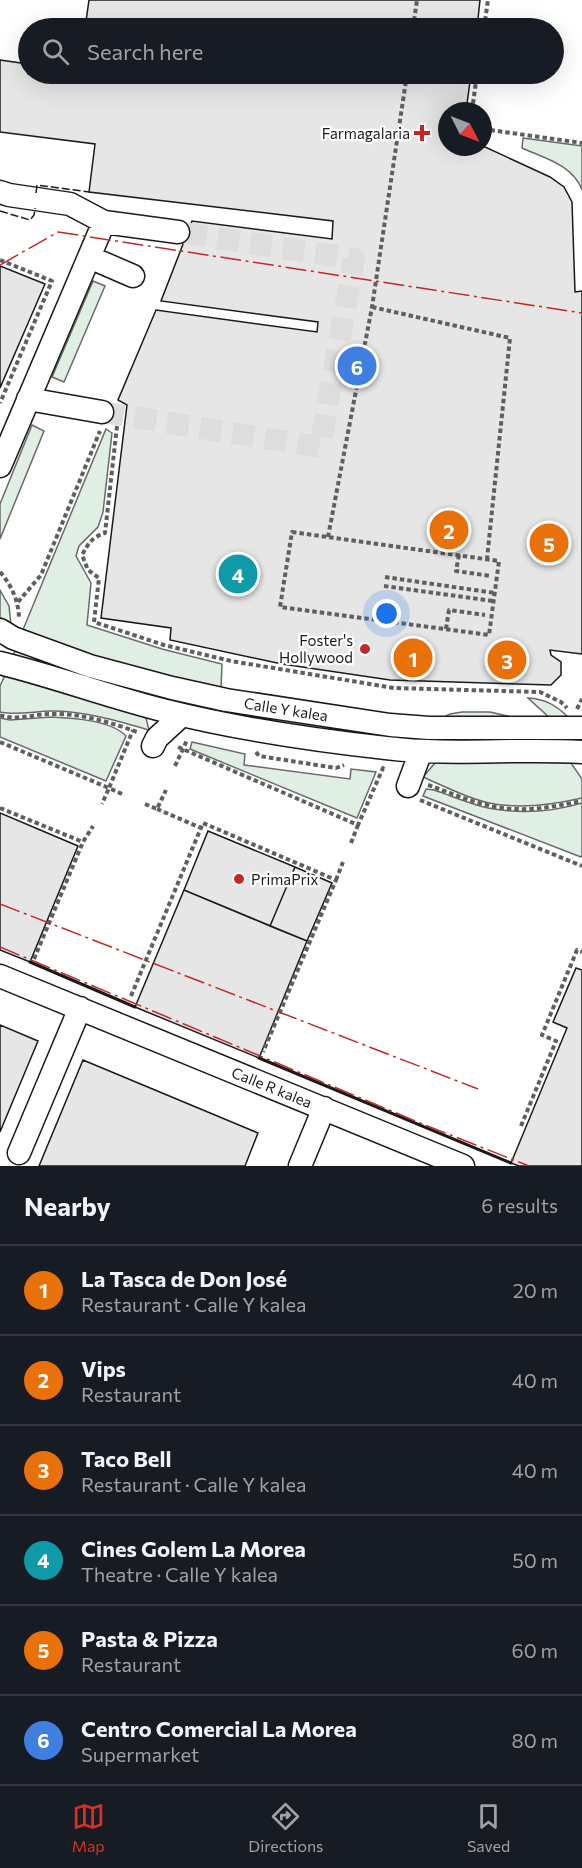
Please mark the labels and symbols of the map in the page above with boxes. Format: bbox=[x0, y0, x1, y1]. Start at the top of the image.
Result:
north arrow bbox=[438, 102, 492, 156]
place label: Farmagalaria bbox=[322, 124, 410, 142]
marker: Farmagalaria bbox=[415, 126, 429, 140]
pin: 6 bbox=[338, 344, 376, 388]
pin: 2 bbox=[430, 508, 468, 552]
pin: 5 bbox=[530, 520, 568, 566]
pin: 4 bbox=[218, 552, 258, 596]
your location bbox=[372, 599, 401, 628]
place label: Foster's Hollywood bbox=[279, 631, 353, 666]
pin: 1 bbox=[394, 636, 432, 680]
pin: 3 bbox=[488, 638, 526, 682]
marker: Foster's Hollywood bbox=[358, 642, 372, 656]
street label: Calle Y kalea bbox=[243, 693, 329, 725]
place label: PrimaPrix bbox=[251, 870, 318, 888]
marker: PrimaPrix bbox=[232, 872, 246, 886]
street label: Calle R kalea bbox=[229, 1063, 315, 1111]

